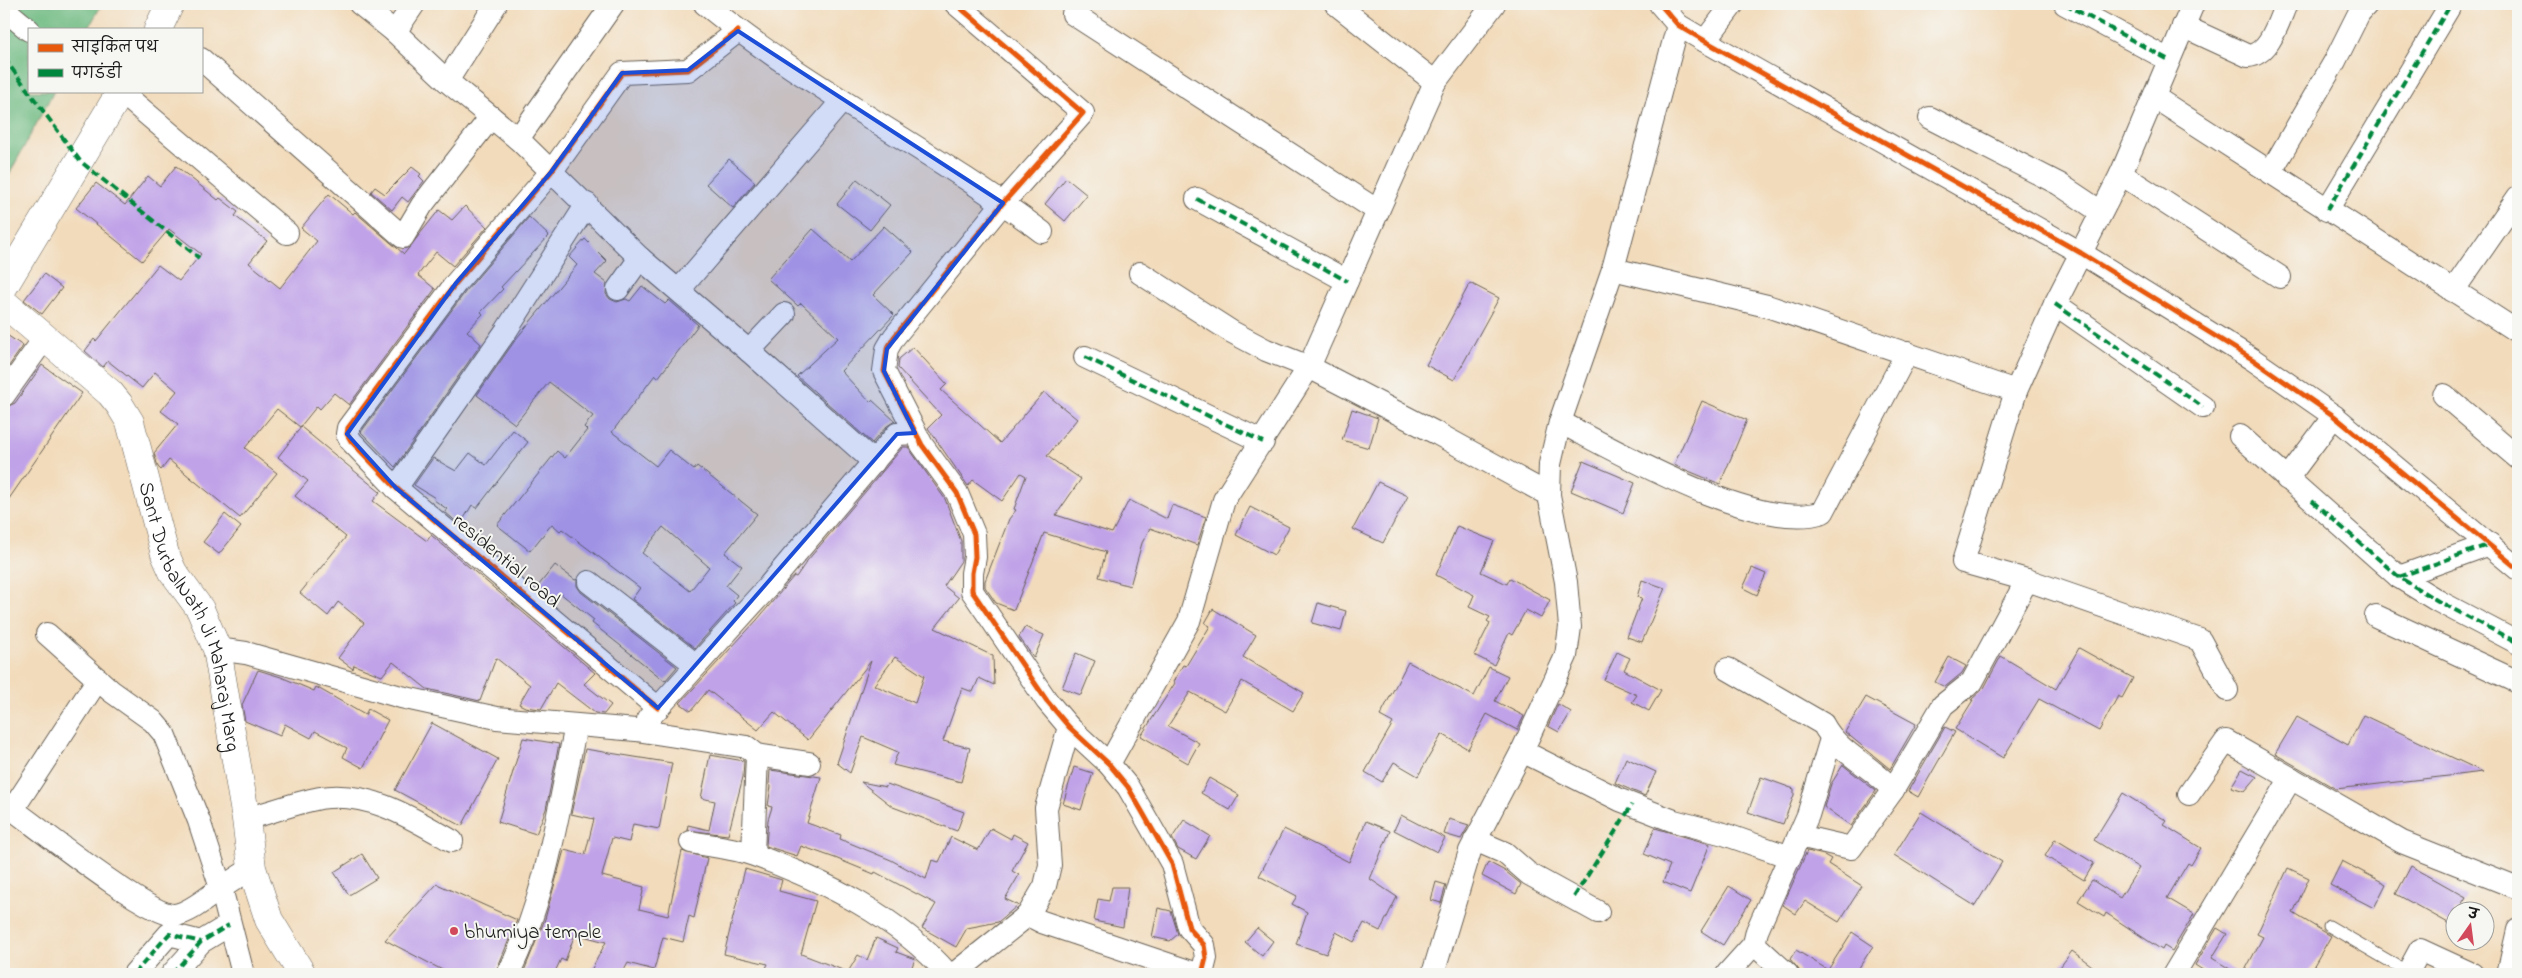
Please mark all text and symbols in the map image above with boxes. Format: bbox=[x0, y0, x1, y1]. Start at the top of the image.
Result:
legend bbox=[28, 28, 202, 92]
text: साइकिल पथ bbox=[71, 35, 159, 59]
text: पगडंडी bbox=[71, 61, 122, 85]
street label: Sant DurbalNath Ji Maharaj Marg bbox=[129, 479, 247, 754]
street label: residential road bbox=[445, 507, 567, 616]
north arrow bbox=[2444, 900, 2494, 950]
text: उ bbox=[2464, 903, 2481, 927]
place label: bhumiya temple bbox=[464, 918, 602, 950]
marker: bhumiya temple bbox=[448, 925, 460, 937]

